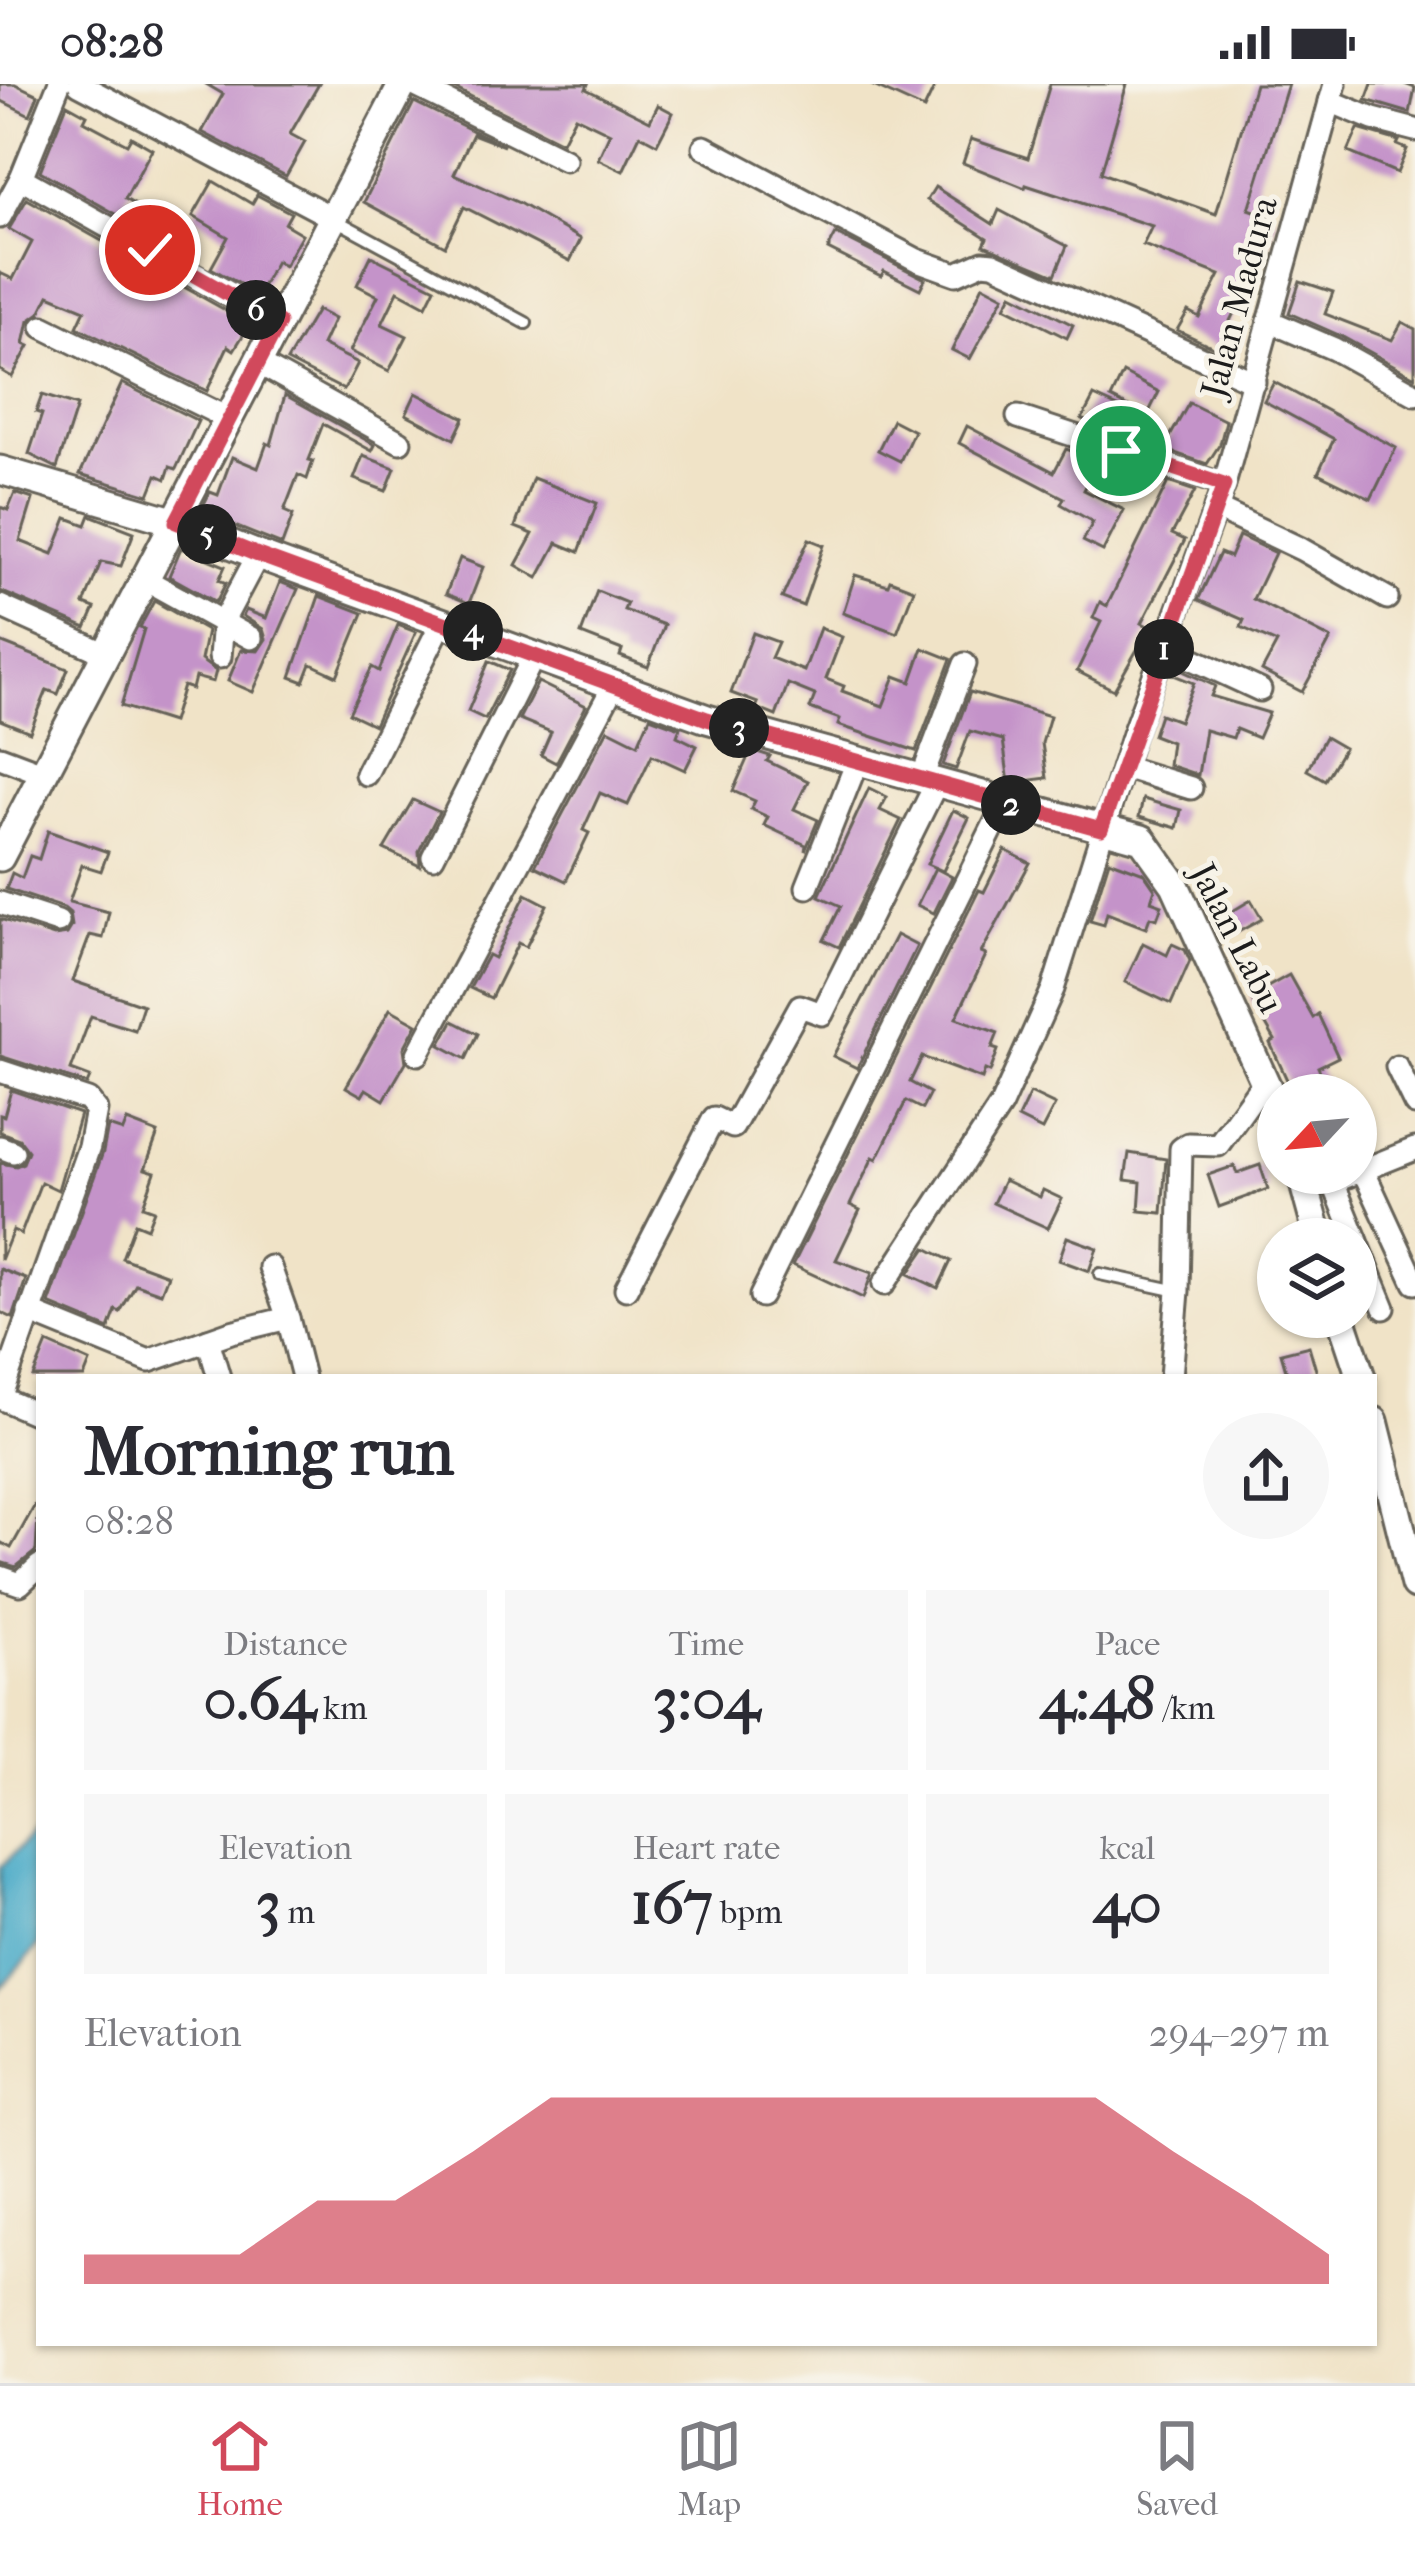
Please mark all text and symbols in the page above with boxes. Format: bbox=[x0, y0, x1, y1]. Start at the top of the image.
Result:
text: 08:28 bbox=[60, 16, 164, 69]
street label: Jalan Madura bbox=[1191, 192, 1286, 405]
pin bbox=[99, 199, 201, 301]
icon: check bbox=[117, 217, 183, 283]
pin: 6 bbox=[226, 280, 286, 340]
text: 6 bbox=[247, 290, 265, 329]
pin bbox=[1070, 400, 1172, 502]
icon: arrive bbox=[1088, 418, 1154, 484]
pin: 5 bbox=[177, 504, 237, 564]
text: 5 bbox=[200, 514, 214, 553]
pin: 4 bbox=[443, 601, 503, 661]
text: 4 bbox=[463, 611, 483, 650]
pin: 1 bbox=[1134, 619, 1194, 679]
text: 1 bbox=[1158, 629, 1170, 668]
pin: 3 bbox=[709, 698, 769, 758]
text: 3 bbox=[732, 708, 746, 747]
pin: 2 bbox=[981, 775, 1041, 835]
text: 2 bbox=[1003, 785, 1019, 824]
street label: Jalan Labu bbox=[1180, 854, 1292, 1020]
north arrow bbox=[1257, 1074, 1377, 1194]
map controls bbox=[1257, 1074, 1377, 1338]
button: layers bbox=[1257, 1218, 1377, 1338]
button: share bbox=[1203, 1413, 1329, 1539]
text: Morning run bbox=[84, 1414, 454, 1491]
text: 08:28 bbox=[84, 1498, 174, 1544]
text: Distance bbox=[223, 1625, 348, 1664]
text: Time bbox=[669, 1625, 744, 1664]
text: Pace bbox=[1095, 1625, 1160, 1664]
text: 0.64 bbox=[204, 1664, 316, 1735]
text: 3:04 bbox=[653, 1664, 760, 1735]
text: 4:48 bbox=[1040, 1664, 1155, 1735]
text: km bbox=[316, 1689, 367, 1728]
text: /km bbox=[1155, 1689, 1215, 1728]
text: Elevation bbox=[219, 1829, 352, 1868]
text: Heart rate bbox=[633, 1829, 780, 1868]
text: kcal bbox=[1100, 1829, 1155, 1868]
text: 3 bbox=[256, 1868, 281, 1939]
text: 167 bbox=[631, 1868, 713, 1939]
text: 40 bbox=[1093, 1868, 1162, 1939]
text: m bbox=[281, 1893, 315, 1932]
text: bpm bbox=[713, 1893, 782, 1932]
text: Elevation bbox=[84, 2010, 242, 2056]
text: 294–297 m bbox=[1149, 2010, 1329, 2056]
tab: Home bbox=[197, 2413, 283, 2524]
tab: Map bbox=[676, 2413, 742, 2524]
tab: Saved bbox=[1136, 2413, 1218, 2524]

